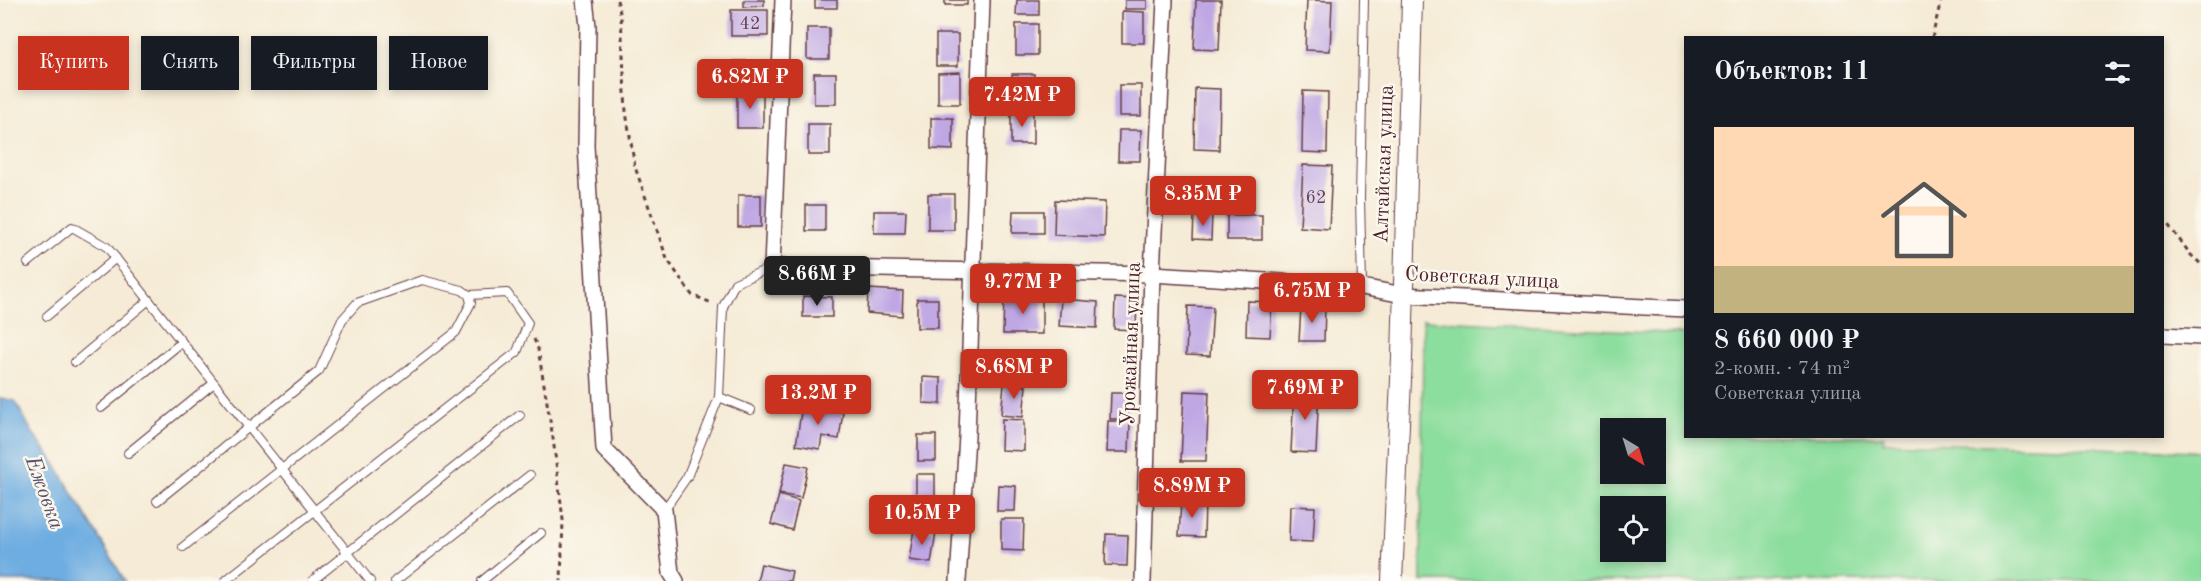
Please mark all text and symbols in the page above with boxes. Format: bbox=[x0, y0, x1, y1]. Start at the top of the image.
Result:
house number: 42 bbox=[740, 15, 760, 33]
chip: Купить bbox=[18, 36, 129, 90]
chip: Снять bbox=[141, 36, 239, 90]
chip: Фильтры bbox=[251, 36, 377, 90]
chip: Новое bbox=[389, 36, 488, 90]
icon: filters bbox=[2101, 56, 2134, 89]
pin: 6.82M ₽ bbox=[695, 59, 805, 110]
text: Объектов: 11 bbox=[1714, 59, 1870, 85]
text: 6.82M ₽ bbox=[711, 68, 789, 88]
pin: 7.42M ₽ bbox=[967, 77, 1077, 128]
street label: Алтайская улица bbox=[1371, 84, 1398, 244]
text: 7.42M ₽ bbox=[983, 86, 1061, 106]
icon: home bbox=[1870, 166, 1978, 274]
pin: 8.35M ₽ bbox=[1148, 176, 1258, 227]
text: 8.35M ₽ bbox=[1164, 185, 1242, 205]
house number: 62 bbox=[1306, 189, 1326, 207]
pin: 8.66M ₽ bbox=[762, 256, 872, 307]
street label: Урожайная улица bbox=[1118, 261, 1145, 427]
pin: 9.77M ₽ bbox=[968, 264, 1078, 315]
street label: Советская улица bbox=[1404, 264, 1560, 293]
text: 8.66M ₽ bbox=[778, 265, 856, 285]
text: 9.77M ₽ bbox=[984, 273, 1062, 293]
pin: 6.75M ₽ bbox=[1257, 273, 1367, 324]
text: 6.75M ₽ bbox=[1273, 282, 1351, 302]
text: 8 660 000 ₽ bbox=[1714, 328, 1860, 354]
pin: 8.68M ₽ bbox=[959, 349, 1069, 400]
text: 8.68M ₽ bbox=[975, 358, 1053, 378]
text: 2-комн. · 74 m² bbox=[1714, 359, 1850, 379]
pin: 7.69M ₽ bbox=[1250, 370, 1360, 421]
pin: 13.2M ₽ bbox=[763, 375, 873, 426]
text: 7.69M ₽ bbox=[1266, 379, 1344, 399]
text: 13.2M ₽ bbox=[779, 384, 857, 404]
text: Советская улица bbox=[1714, 384, 1861, 404]
north arrow bbox=[1600, 418, 1666, 484]
map controls bbox=[1600, 418, 1666, 562]
water label: Ежовка bbox=[20, 452, 68, 533]
pin: 8.89M ₽ bbox=[1137, 468, 1247, 519]
text: 8.89M ₽ bbox=[1153, 477, 1231, 497]
pin: 10.5M ₽ bbox=[867, 495, 977, 546]
button: locate bbox=[1600, 496, 1666, 562]
text: 10.5M ₽ bbox=[883, 504, 961, 524]

